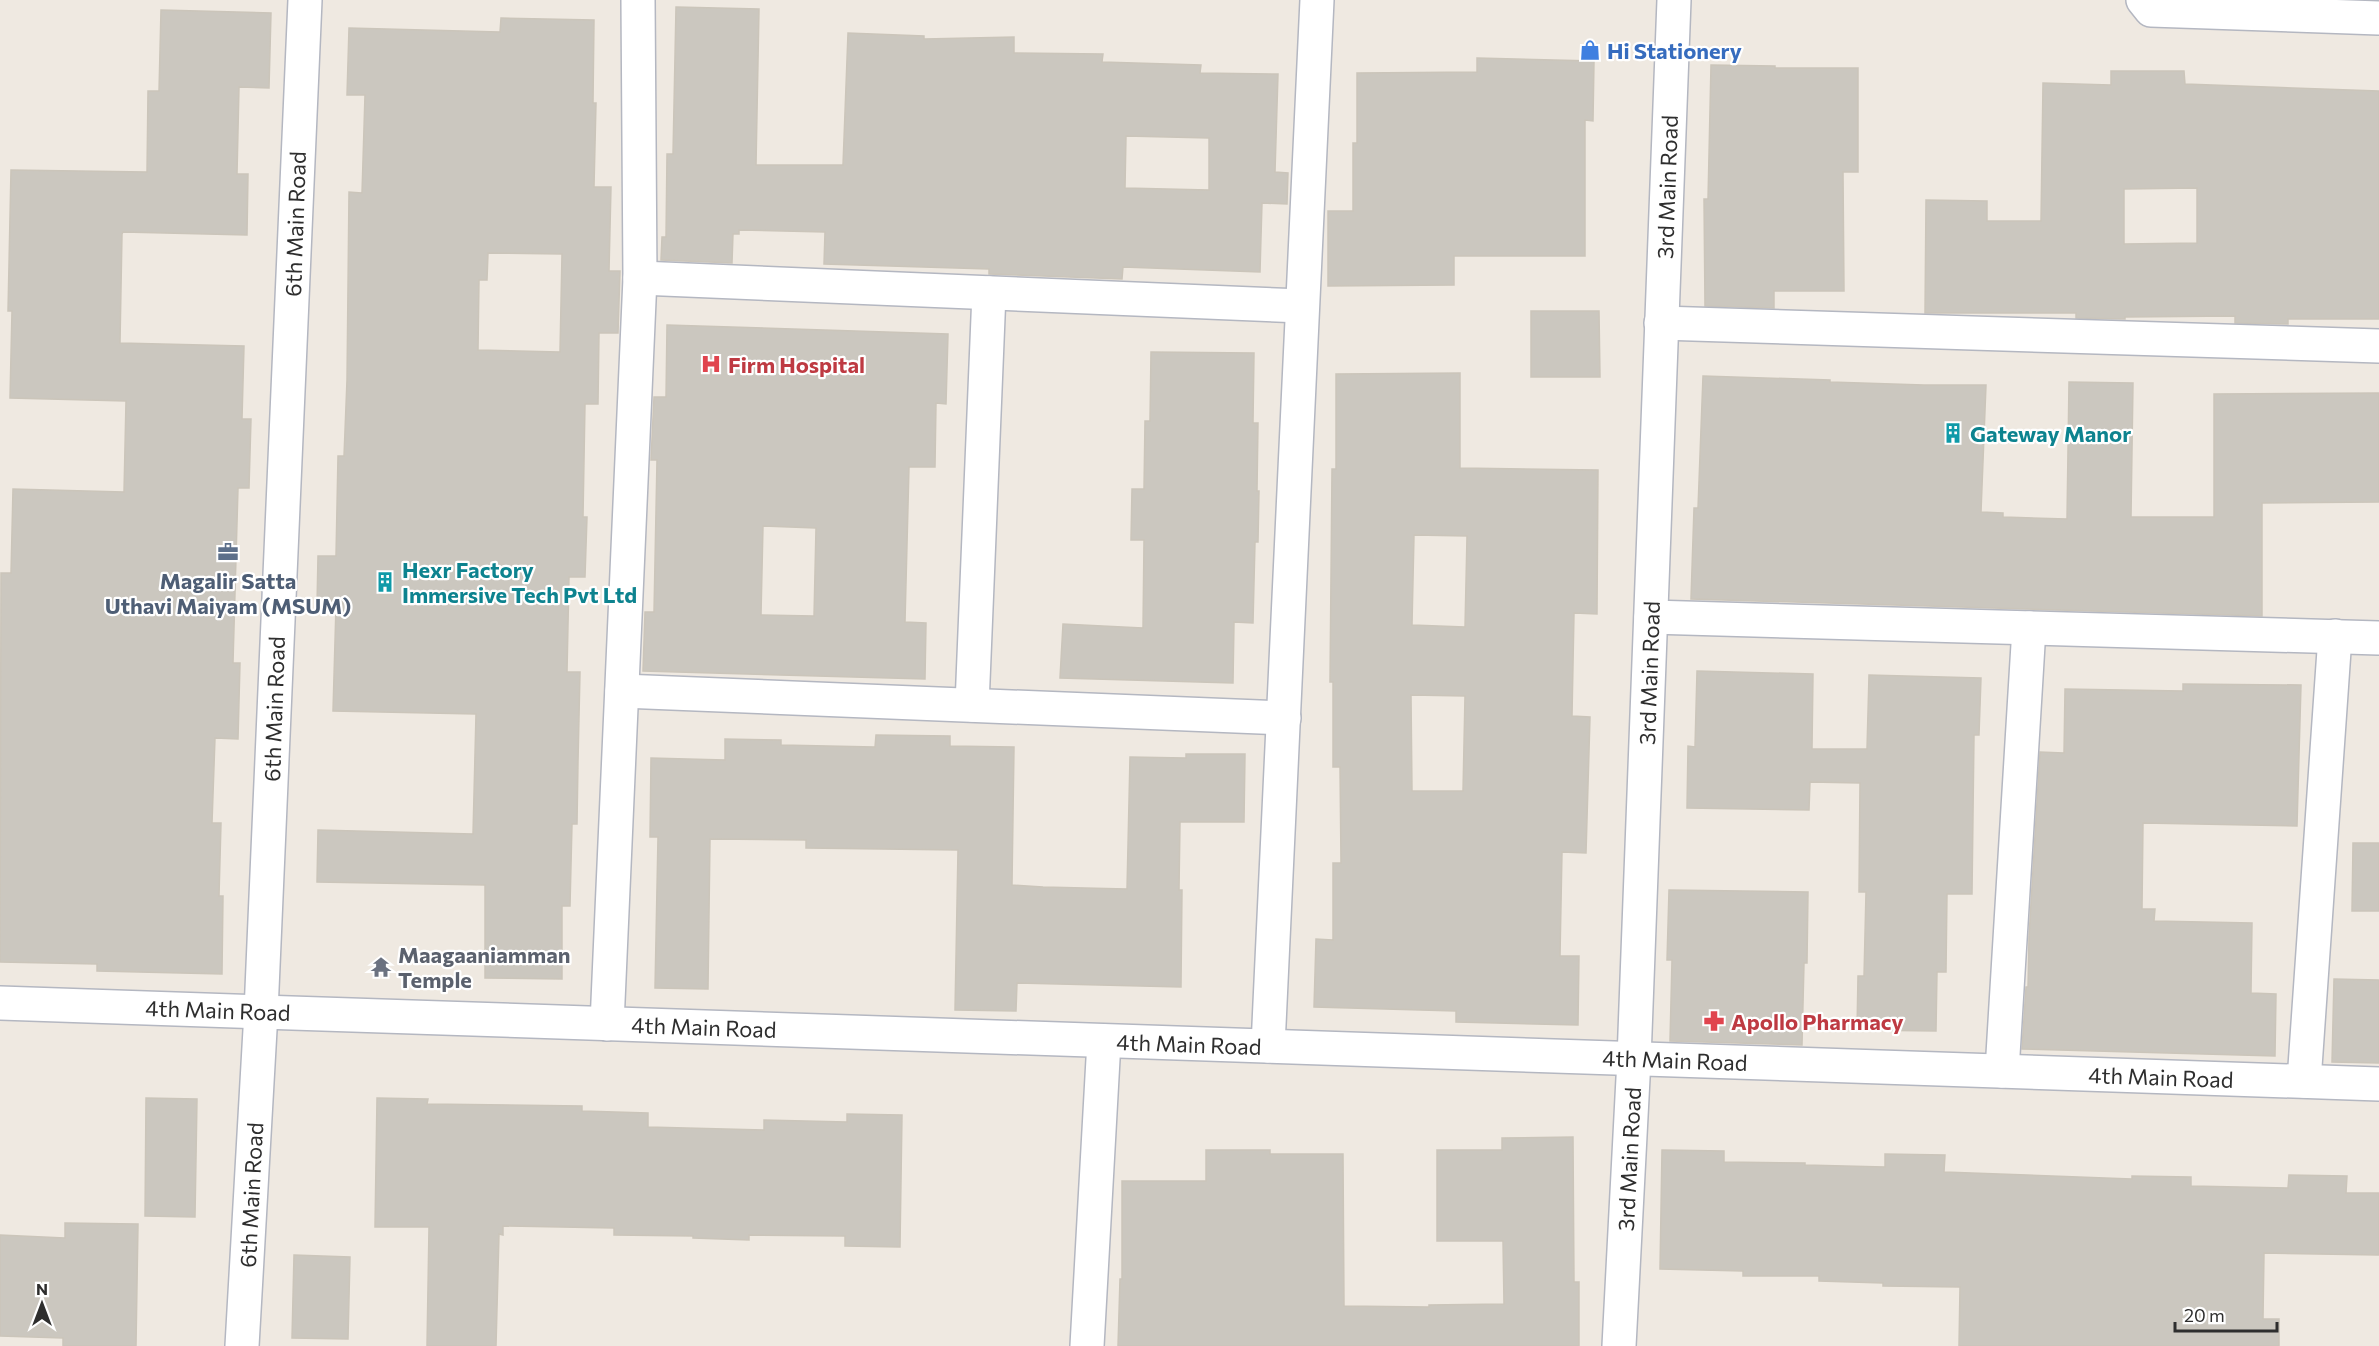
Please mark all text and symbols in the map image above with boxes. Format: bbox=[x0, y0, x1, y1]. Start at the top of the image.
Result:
place label: Hi Stationery bbox=[1607, 37, 1742, 64]
shop icon: Hi Stationery bbox=[1578, 38, 1602, 62]
street label: 3rd Main Road bbox=[1651, 115, 1683, 259]
street label: 6th Main Road bbox=[279, 151, 311, 297]
place label: Firm Hospital bbox=[728, 351, 865, 378]
hospital icon: Firm Hospital bbox=[699, 352, 723, 376]
place label: Gateway Manor bbox=[1970, 420, 2131, 447]
building icon: Gateway Manor bbox=[1941, 421, 1965, 445]
office icon: Magalir Satta Uthavi Maiyam (MSUM) bbox=[216, 540, 240, 564]
place label: Hexr Factory Immersive Tech Pvt Ltd bbox=[402, 556, 637, 608]
place label: Magalir Satta Uthavi Maiyam (MSUM) bbox=[105, 567, 351, 619]
building icon: Hexr Factory Immersive Tech Pvt Ltd bbox=[373, 570, 397, 594]
street label: 3rd Main Road bbox=[1633, 601, 1665, 745]
street label: 6th Main Road bbox=[258, 636, 290, 782]
place label: Maagaaniamman Temple bbox=[398, 941, 571, 993]
temple icon: Maagaaniamman Temple bbox=[369, 955, 393, 979]
street label: 4th Main Road bbox=[145, 994, 291, 1026]
place label: Apollo Pharmacy bbox=[1731, 1008, 1904, 1035]
pharmacy icon: Apollo Pharmacy bbox=[1702, 1009, 1726, 1033]
street label: 4th Main Road bbox=[631, 1011, 777, 1043]
street label: 4th Main Road bbox=[1116, 1028, 1262, 1060]
street label: 4th Main Road bbox=[1602, 1044, 1748, 1076]
street label: 4th Main Road bbox=[2088, 1061, 2234, 1093]
street label: 3rd Main Road bbox=[1612, 1086, 1646, 1232]
street label: 6th Main Road bbox=[234, 1122, 268, 1268]
north arrow bbox=[12, 1274, 72, 1334]
text: N bbox=[36, 1279, 48, 1298]
scale bar bbox=[2175, 1295, 2277, 1333]
text: 20 m bbox=[2184, 1304, 2225, 1326]

